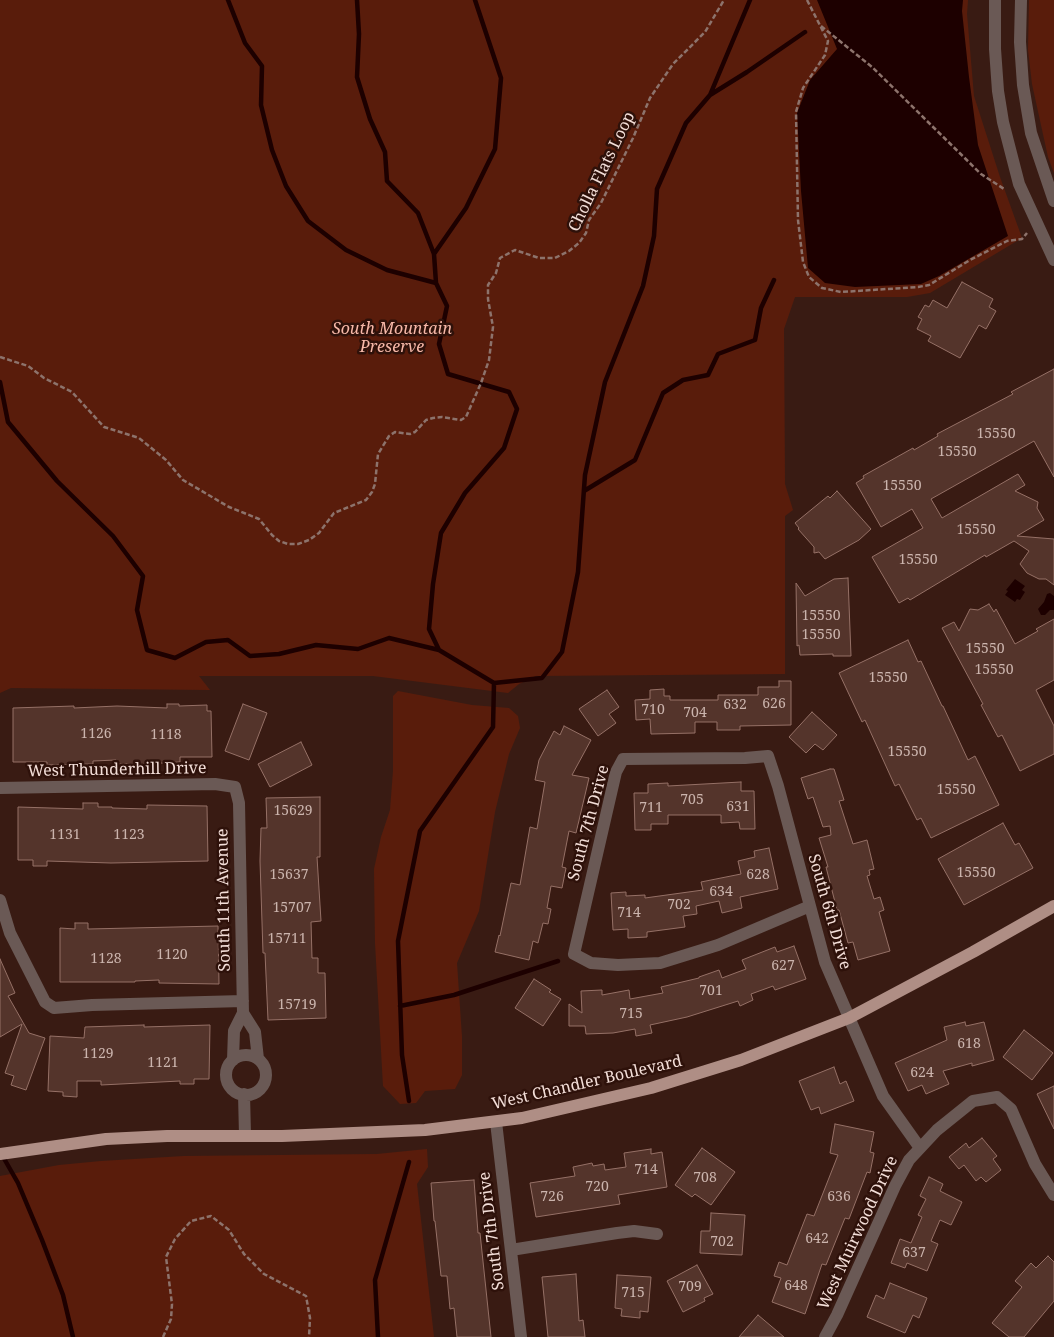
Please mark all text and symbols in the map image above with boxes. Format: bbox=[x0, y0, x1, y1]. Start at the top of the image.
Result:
street label: Cholla Flats Loop bbox=[565, 109, 639, 235]
park label: South Mountain Preserve bbox=[332, 319, 452, 357]
house number: 15550 bbox=[976, 426, 1016, 442]
house number: 15550 bbox=[937, 444, 977, 460]
house number: 15550 bbox=[882, 478, 922, 494]
house number: 15550 bbox=[956, 522, 996, 538]
house number: 15550 bbox=[898, 552, 938, 568]
house number: 15550 bbox=[801, 608, 841, 624]
house number: 15550 bbox=[801, 627, 841, 643]
house number: 15550 bbox=[965, 641, 1005, 657]
house number: 15550 bbox=[974, 662, 1014, 678]
house number: 15550 bbox=[868, 670, 908, 686]
house number: 626 bbox=[762, 696, 786, 712]
house number: 632 bbox=[723, 697, 747, 713]
house number: 710 bbox=[641, 702, 665, 718]
house number: 704 bbox=[683, 705, 707, 721]
house number: 1126 bbox=[80, 726, 112, 742]
house number: 1118 bbox=[150, 727, 182, 743]
house number: 15550 bbox=[887, 744, 927, 760]
street label: West Thunderhill Drive bbox=[27, 759, 207, 781]
street label: South 7th Drive bbox=[564, 763, 614, 883]
house number: 15550 bbox=[936, 782, 976, 798]
house number: 705 bbox=[680, 792, 704, 808]
house number: 631 bbox=[726, 799, 750, 815]
house number: 711 bbox=[639, 800, 663, 816]
house number: 15629 bbox=[273, 803, 313, 819]
house number: 1131 bbox=[49, 827, 81, 843]
house number: 1123 bbox=[113, 827, 145, 843]
street label: South 11th Avenue bbox=[213, 828, 235, 972]
street label: South 6th Drive bbox=[803, 852, 855, 972]
house number: 15550 bbox=[956, 865, 996, 881]
house number: 15637 bbox=[269, 867, 309, 883]
house number: 628 bbox=[746, 867, 770, 883]
house number: 634 bbox=[709, 884, 733, 900]
house number: 702 bbox=[667, 897, 691, 913]
house number: 15707 bbox=[272, 900, 312, 916]
house number: 714 bbox=[617, 905, 641, 921]
house number: 15711 bbox=[267, 931, 307, 947]
house number: 1120 bbox=[156, 947, 188, 963]
house number: 1128 bbox=[90, 951, 122, 967]
house number: 627 bbox=[771, 958, 795, 974]
house number: 701 bbox=[699, 983, 723, 999]
house number: 15719 bbox=[277, 997, 317, 1013]
house number: 715 bbox=[619, 1006, 643, 1022]
house number: 618 bbox=[957, 1036, 981, 1052]
house number: 1129 bbox=[82, 1046, 114, 1062]
street label: West Chandler Boulevard bbox=[490, 1052, 684, 1114]
house number: 1121 bbox=[147, 1055, 179, 1071]
house number: 624 bbox=[910, 1065, 934, 1081]
street label: West Muirwood Drive bbox=[814, 1153, 902, 1313]
house number: 714 bbox=[634, 1162, 658, 1178]
house number: 708 bbox=[693, 1170, 717, 1186]
street label: South 7th Drive bbox=[475, 1171, 509, 1291]
house number: 720 bbox=[585, 1179, 609, 1195]
house number: 726 bbox=[540, 1189, 564, 1205]
house number: 636 bbox=[827, 1189, 851, 1205]
house number: 642 bbox=[805, 1231, 829, 1247]
house number: 702 bbox=[710, 1234, 734, 1250]
house number: 637 bbox=[902, 1245, 926, 1261]
house number: 648 bbox=[784, 1278, 808, 1294]
house number: 709 bbox=[678, 1279, 702, 1295]
house number: 715 bbox=[621, 1285, 645, 1301]

